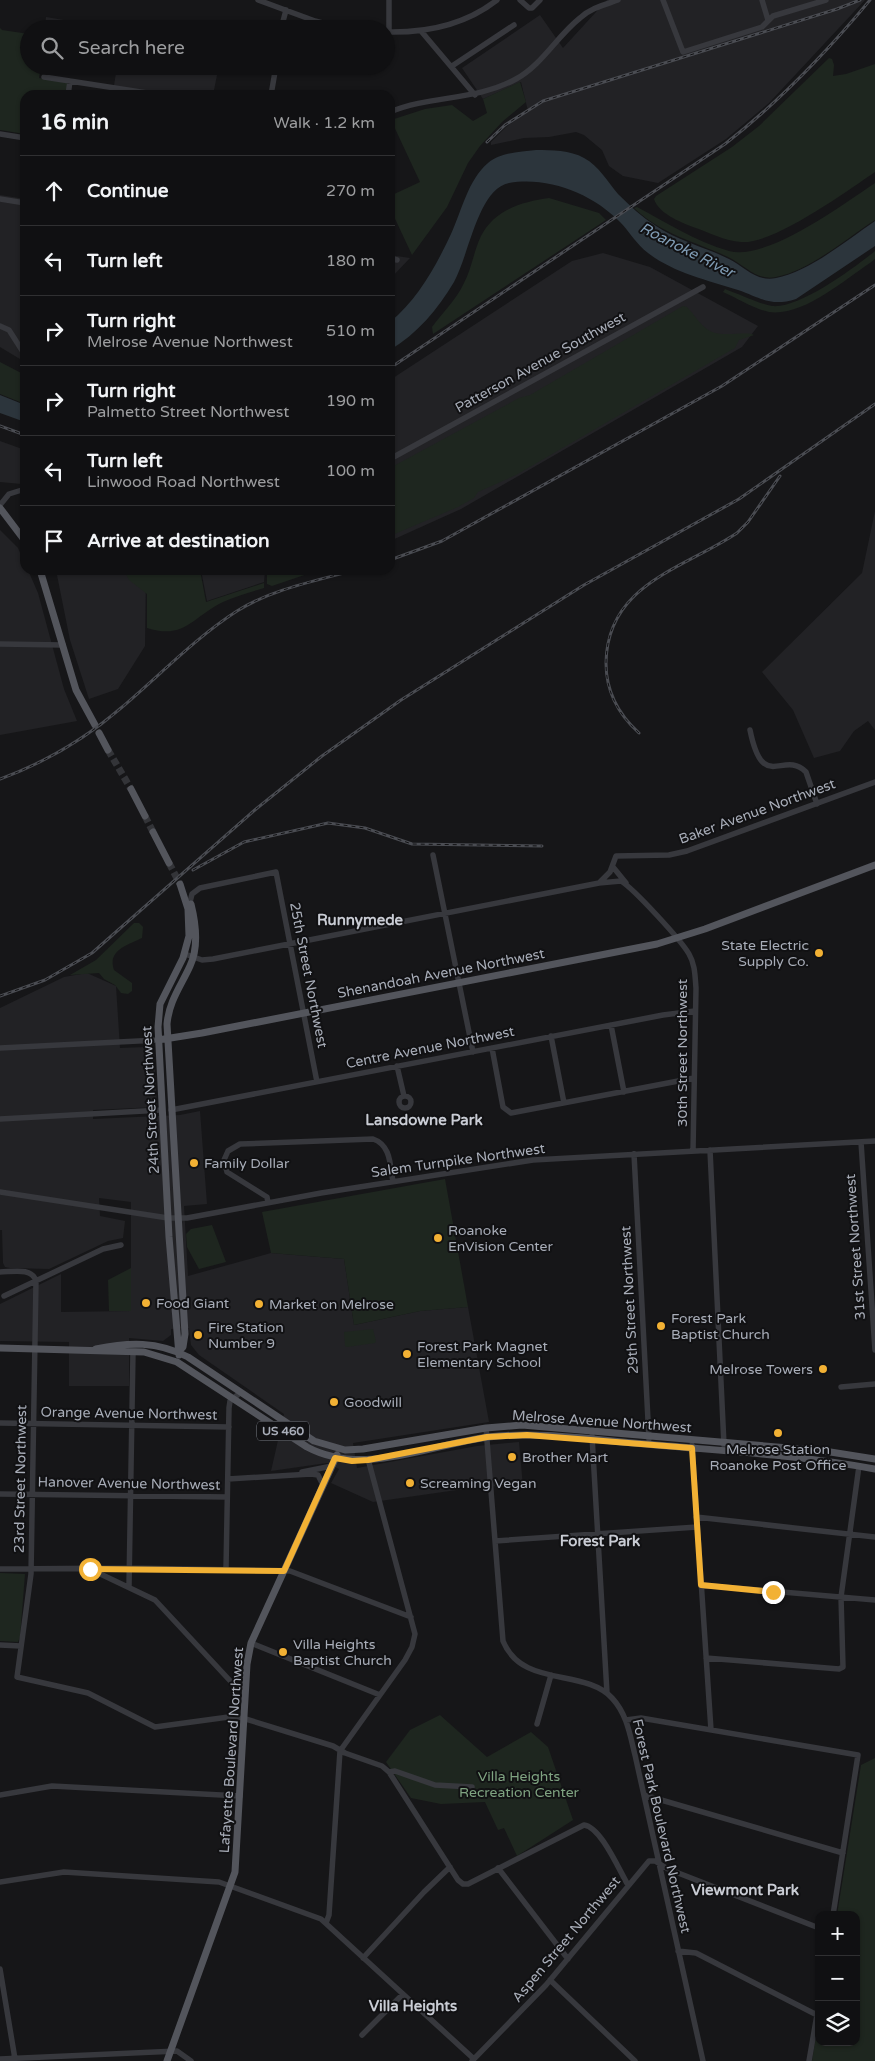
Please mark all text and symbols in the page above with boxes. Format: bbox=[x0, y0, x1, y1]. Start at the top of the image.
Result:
search box bbox=[20, 20, 395, 75]
icon: search bbox=[38, 34, 66, 62]
text: Search here bbox=[78, 37, 185, 59]
text: 16 min bbox=[40, 110, 109, 135]
text: Walk · 1.2 km bbox=[273, 113, 375, 133]
icon: ahead bbox=[40, 177, 68, 205]
text: Continue bbox=[87, 180, 169, 202]
text: 270 m bbox=[326, 181, 375, 201]
water label: Roanoke River bbox=[637, 219, 739, 283]
icon: left bbox=[40, 247, 68, 275]
text: Turn left bbox=[87, 250, 163, 272]
text: 180 m bbox=[326, 251, 375, 271]
street label: Patterson Avenue Southwest bbox=[452, 308, 629, 416]
text: Turn right bbox=[87, 310, 175, 332]
icon: right bbox=[40, 317, 68, 345]
text: 510 m bbox=[326, 321, 375, 341]
text: Melrose Avenue Northwest bbox=[87, 332, 293, 352]
text: Turn right bbox=[87, 380, 175, 402]
icon: right bbox=[40, 387, 68, 415]
text: 190 m bbox=[326, 391, 375, 411]
text: Palmetto Street Northwest bbox=[87, 402, 289, 422]
text: Turn left bbox=[87, 450, 163, 472]
icon: left bbox=[40, 457, 68, 485]
text: 100 m bbox=[326, 461, 375, 481]
text: Linwood Road Northwest bbox=[87, 472, 280, 492]
icon: arrive bbox=[40, 527, 68, 555]
text: Arrive at destination bbox=[87, 530, 270, 552]
street label: Baker Avenue Northwest bbox=[677, 775, 838, 848]
street label: 25th Street Northwest bbox=[286, 901, 331, 1050]
district label: Runnymede bbox=[317, 911, 404, 930]
place label: State Electric Supply Co. bbox=[721, 937, 809, 970]
street label: Shenandoah Avenue Northwest bbox=[336, 945, 547, 1002]
marker: State Electric Supply Co. bbox=[813, 947, 825, 959]
street label: 30th Street Northwest bbox=[674, 978, 691, 1127]
street label: Centre Avenue Northwest bbox=[344, 1023, 516, 1072]
street label: 24th Street Northwest bbox=[138, 1025, 163, 1174]
district label: Lansdowne Park bbox=[365, 1111, 483, 1129]
street label: Salem Turnpike Northwest bbox=[370, 1140, 547, 1181]
place label: Family Dollar bbox=[204, 1155, 290, 1172]
marker: Family Dollar bbox=[188, 1157, 200, 1169]
street label: 31st Street Northwest bbox=[842, 1173, 869, 1321]
place label: Roanoke EnVision Center bbox=[448, 1222, 554, 1255]
street label: 29th Street Northwest bbox=[617, 1225, 642, 1374]
marker: Roanoke EnVision Center bbox=[432, 1232, 444, 1244]
place label: Food Giant bbox=[156, 1295, 230, 1312]
place label: Market on Melrose bbox=[269, 1296, 394, 1313]
marker: Food Giant bbox=[140, 1297, 152, 1309]
marker: Market on Melrose bbox=[253, 1298, 265, 1310]
place label: Forest Park Baptist Church bbox=[671, 1310, 770, 1343]
place label: Fire Station Number 9 bbox=[208, 1319, 284, 1352]
marker: Forest Park Baptist Church bbox=[655, 1320, 667, 1332]
marker: Fire Station Number 9 bbox=[192, 1329, 204, 1341]
place label: Forest Park Magnet Elementary School bbox=[417, 1338, 548, 1371]
marker: Forest Park Magnet Elementary School bbox=[401, 1348, 413, 1360]
place label: Melrose Towers bbox=[709, 1361, 813, 1378]
marker: Melrose Towers bbox=[817, 1363, 829, 1375]
place label: Goodwill bbox=[344, 1394, 402, 1411]
marker: Goodwill bbox=[328, 1396, 340, 1408]
street label: Orange Avenue Northwest bbox=[40, 1403, 218, 1424]
street label: 23rd Street Northwest bbox=[11, 1404, 30, 1553]
street label: Melrose Avenue Northwest bbox=[512, 1407, 693, 1436]
road number: US 460 bbox=[257, 1422, 309, 1440]
marker: Melrose Station Roanoke Post Office bbox=[772, 1427, 784, 1439]
place label: Melrose Station Roanoke Post Office bbox=[710, 1441, 847, 1474]
place label: Brother Mart bbox=[522, 1449, 609, 1466]
marker: Brother Mart bbox=[506, 1451, 518, 1463]
street label: Hanover Avenue Northwest bbox=[37, 1473, 221, 1494]
place label: Screaming Vegan bbox=[420, 1475, 536, 1492]
marker: Screaming Vegan bbox=[404, 1477, 416, 1489]
district label: Forest Park bbox=[560, 1532, 640, 1550]
route start bbox=[79, 1558, 102, 1581]
route end bbox=[762, 1581, 785, 1604]
place label: Villa Heights Baptist Church bbox=[293, 1636, 392, 1669]
street label: Lafayette Boulevard Northwest bbox=[216, 1646, 247, 1854]
marker: Villa Heights Baptist Church bbox=[277, 1646, 289, 1658]
street label: Forest Park Boulevard Northwest bbox=[629, 1717, 695, 1935]
park label: Villa Heights Recreation Center bbox=[459, 1768, 580, 1801]
street label: Aspen Street Northwest bbox=[509, 1872, 625, 2006]
district label: Viewmont Park bbox=[691, 1881, 799, 1899]
map controls bbox=[815, 1911, 860, 2046]
button: + bbox=[815, 1911, 860, 1956]
button: − bbox=[815, 1956, 860, 2001]
district label: Villa Heights bbox=[369, 1997, 457, 2016]
button: layers bbox=[815, 2001, 860, 2046]

